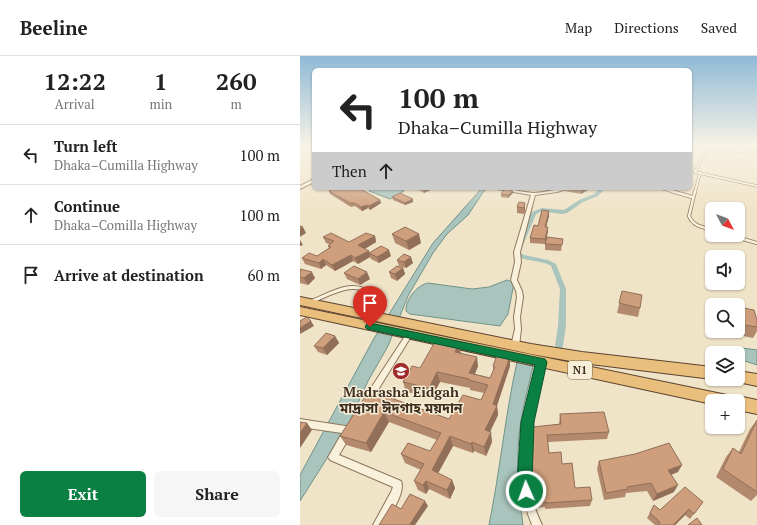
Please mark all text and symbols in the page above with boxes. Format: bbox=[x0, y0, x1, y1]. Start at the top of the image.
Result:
text: Beeline bbox=[20, 15, 88, 40]
text: Map bbox=[565, 18, 592, 37]
text: Directions bbox=[614, 18, 679, 37]
text: Saved bbox=[701, 18, 737, 37]
text: 12:22 bbox=[43, 65, 106, 97]
text: 1 bbox=[154, 65, 168, 97]
text: 260 bbox=[216, 65, 256, 97]
text: 100 m bbox=[398, 79, 479, 116]
icon: left bbox=[332, 84, 384, 136]
text: Arrival bbox=[55, 95, 95, 113]
text: min bbox=[149, 95, 172, 113]
text: m bbox=[231, 95, 242, 113]
text: Dhaka–Cumilla Highway bbox=[398, 115, 597, 139]
text: Turn left bbox=[54, 136, 118, 156]
icon: left bbox=[20, 144, 42, 166]
text: 100 m bbox=[239, 145, 280, 165]
text: Dhaka–Cumilla Highway bbox=[54, 156, 198, 174]
icon: ahead bbox=[375, 160, 397, 182]
text: Then bbox=[332, 161, 367, 181]
text: Continue bbox=[54, 196, 120, 216]
north arrow bbox=[705, 202, 745, 242]
map controls bbox=[705, 202, 745, 434]
icon: ahead bbox=[20, 204, 42, 226]
text: 100 m bbox=[239, 205, 280, 225]
text: Dhaka–Comilla Highway bbox=[54, 216, 197, 234]
button: sound bbox=[705, 250, 745, 290]
icon: arrive bbox=[20, 264, 42, 286]
text: Arrive at destination bbox=[54, 265, 204, 285]
text: 60 m bbox=[247, 265, 280, 285]
pin bbox=[353, 286, 387, 327]
icon: arrive bbox=[359, 292, 381, 314]
button: search bbox=[705, 298, 745, 338]
button: layers bbox=[705, 346, 745, 386]
school or university icon: Madrasha Eidgah মাদ্রাসা ঈদগাহ ময়দান bbox=[391, 361, 411, 381]
road number: N1 bbox=[568, 361, 592, 379]
place label: Madrasha Eidgah মাদ্রাসা ঈদগাহ ময়দান bbox=[338, 382, 463, 417]
button: + bbox=[705, 394, 745, 434]
position arrow bbox=[505, 470, 547, 512]
button: Exit bbox=[20, 471, 146, 517]
button: Share bbox=[154, 471, 280, 517]

